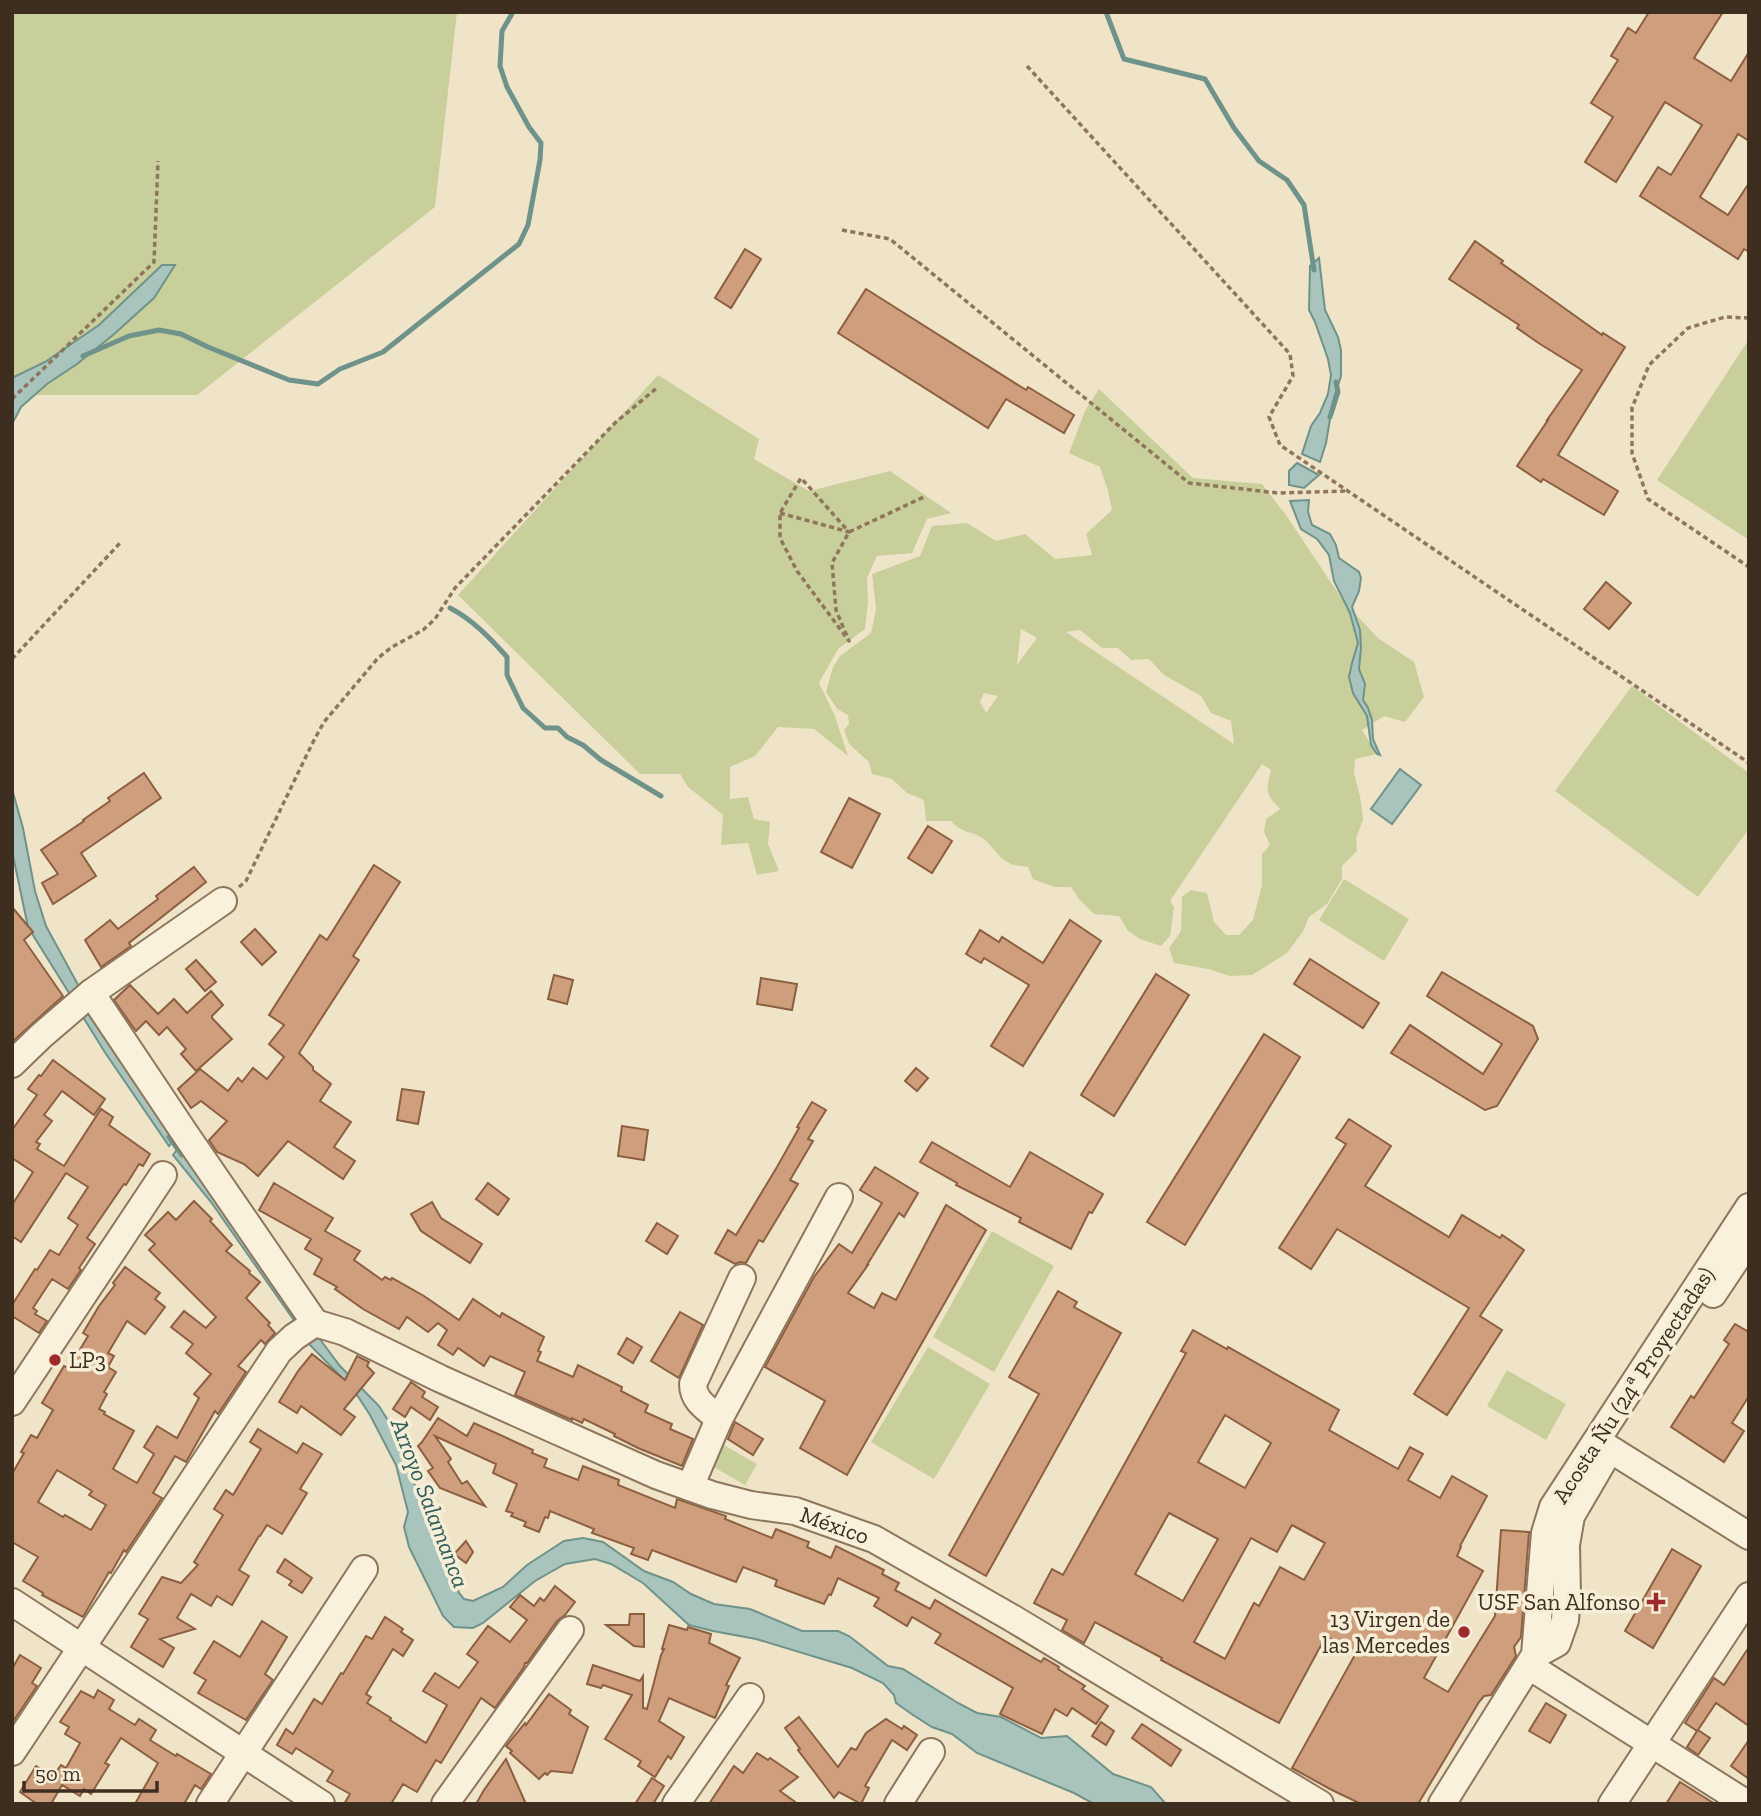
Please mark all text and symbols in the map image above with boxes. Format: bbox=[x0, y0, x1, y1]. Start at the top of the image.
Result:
street label: Acosta Ñu (24ª Proyectadas) bbox=[1546, 1261, 1720, 1509]
place label: LP3 bbox=[69, 1346, 106, 1374]
marker: LP3 bbox=[47, 1352, 63, 1368]
water label: Arroyo Salamanca bbox=[384, 1413, 476, 1592]
street label: México bbox=[797, 1500, 873, 1550]
place label: USF San Alfonso bbox=[1477, 1588, 1640, 1616]
marker: USF San Alfonso bbox=[1646, 1592, 1666, 1612]
place label: 13 Virgen de las Mercedes bbox=[1322, 1605, 1450, 1659]
marker: 13 Virgen de las Mercedes bbox=[1456, 1624, 1472, 1640]
scale bar bbox=[24, 1750, 158, 1794]
text: 50 m bbox=[35, 1761, 81, 1786]

